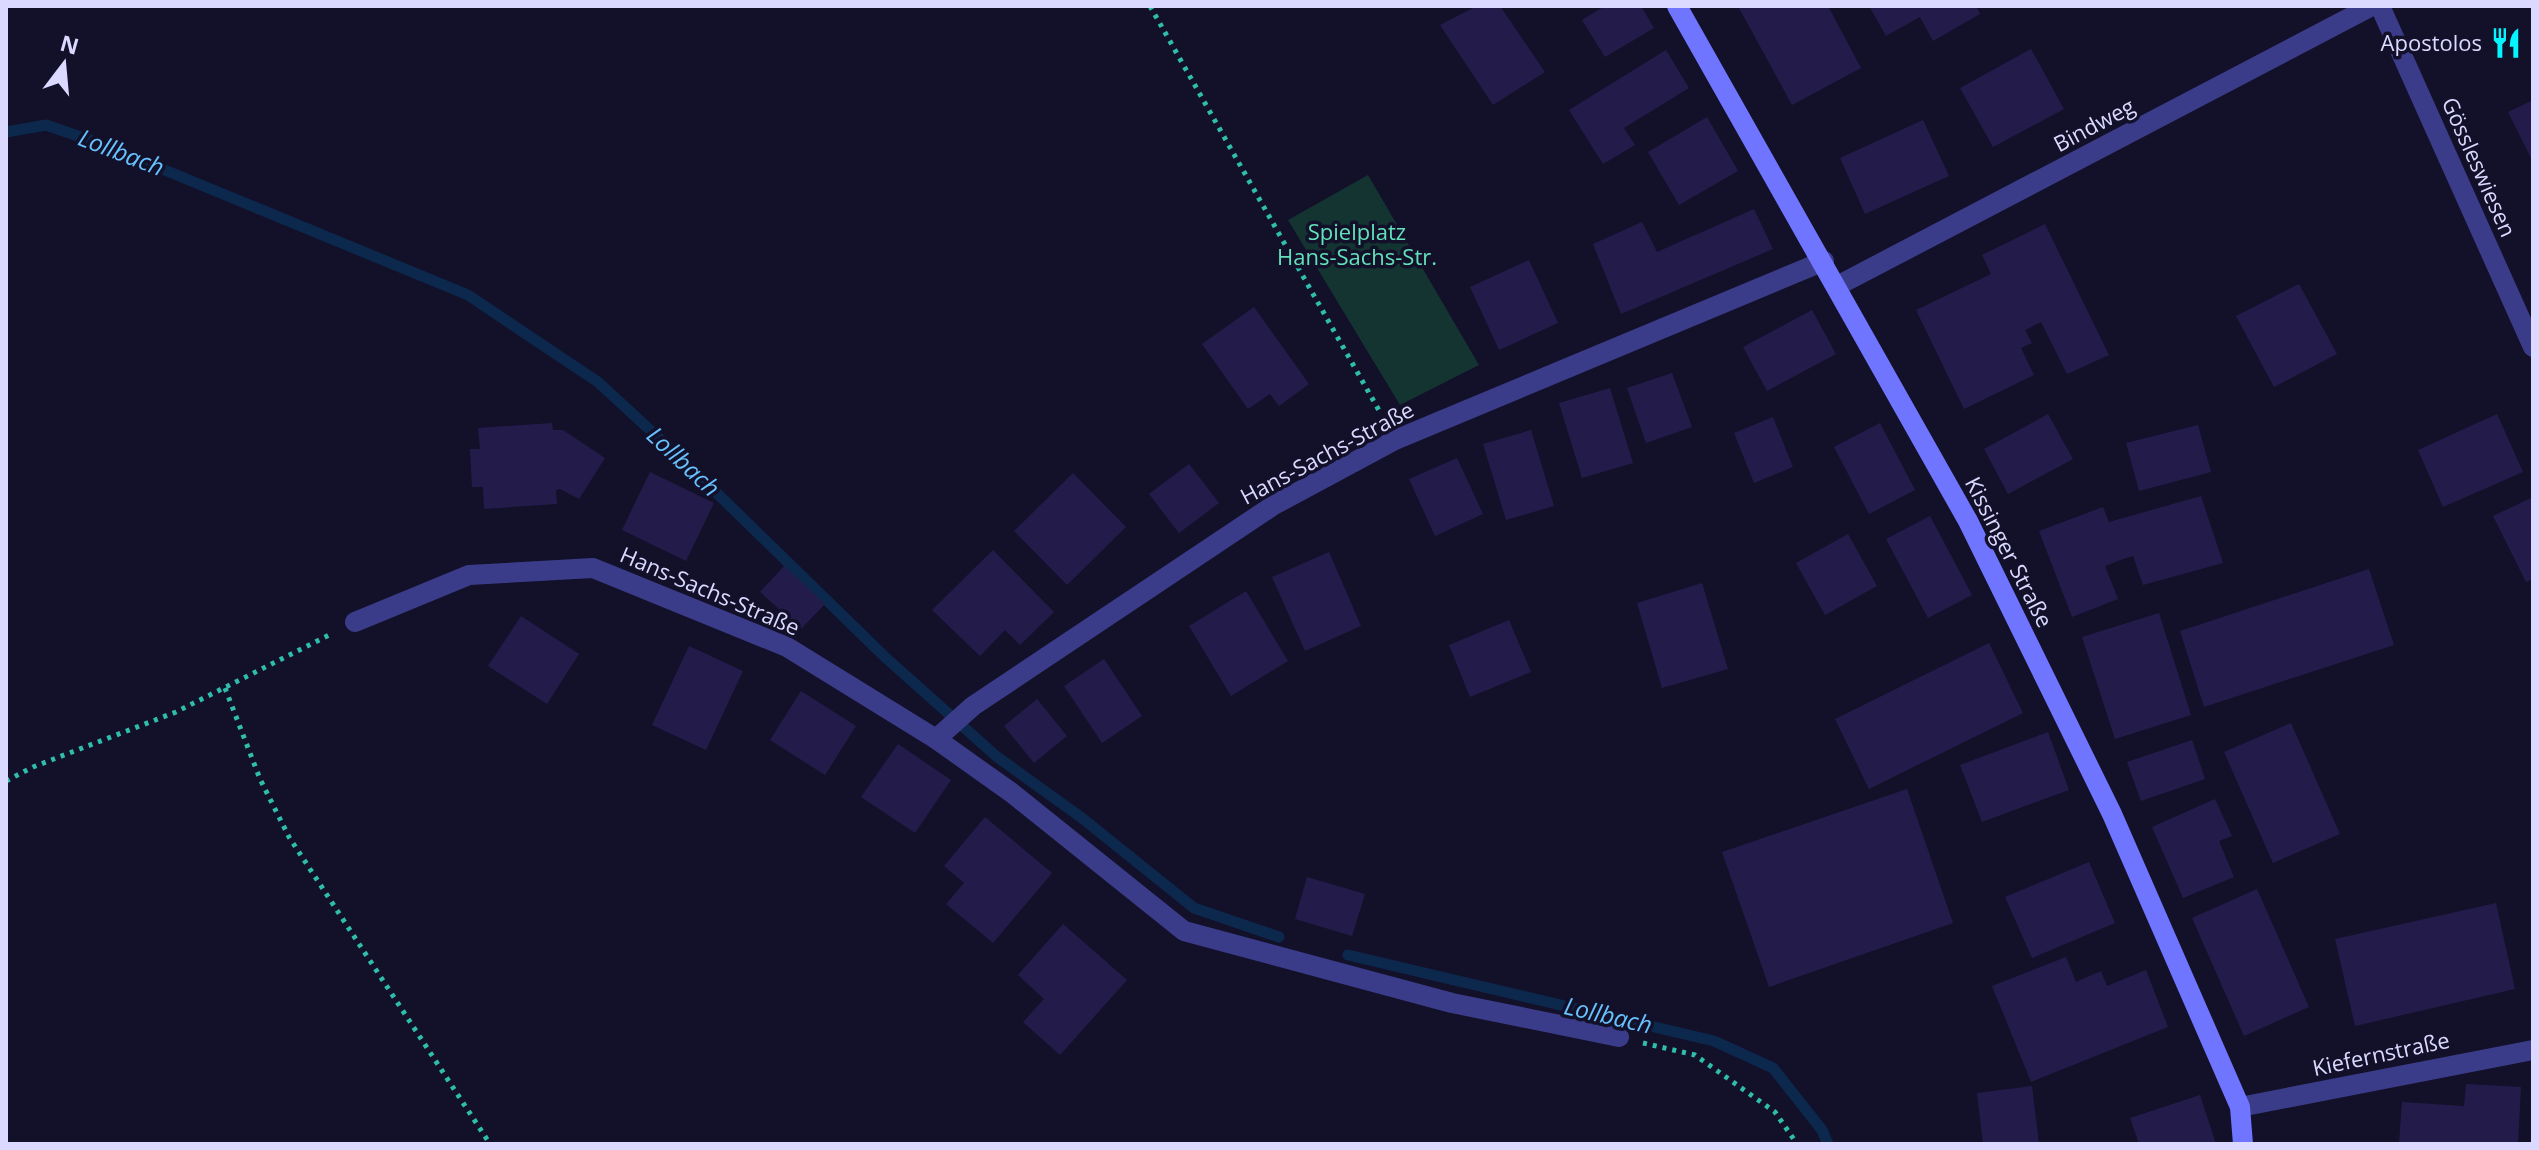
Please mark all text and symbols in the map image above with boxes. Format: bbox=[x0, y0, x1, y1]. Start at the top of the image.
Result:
north arrow bbox=[24, 24, 104, 104]
restaurant icon: Apostolos bbox=[2489, 26, 2523, 60]
text: N bbox=[57, 27, 83, 61]
place label: Apostolos bbox=[2381, 27, 2482, 57]
street label: Bindweg bbox=[2048, 90, 2139, 158]
street label: Gössleswiesen bbox=[2436, 92, 2524, 241]
water label: Lollbach bbox=[74, 120, 169, 183]
park label: Spielplatz Hans-Sachs-Str. bbox=[1277, 216, 1437, 271]
street label: Hans-Sachs-Straße bbox=[1234, 394, 1419, 511]
water label: Lollbach bbox=[640, 418, 728, 503]
street label: Kissinger Straße bbox=[1959, 471, 2061, 632]
street label: Hans-Sachs-Straße bbox=[616, 539, 805, 642]
water label: Lollbach bbox=[1561, 988, 1656, 1041]
street label: Kiefernstraße bbox=[2310, 1024, 2452, 1082]

